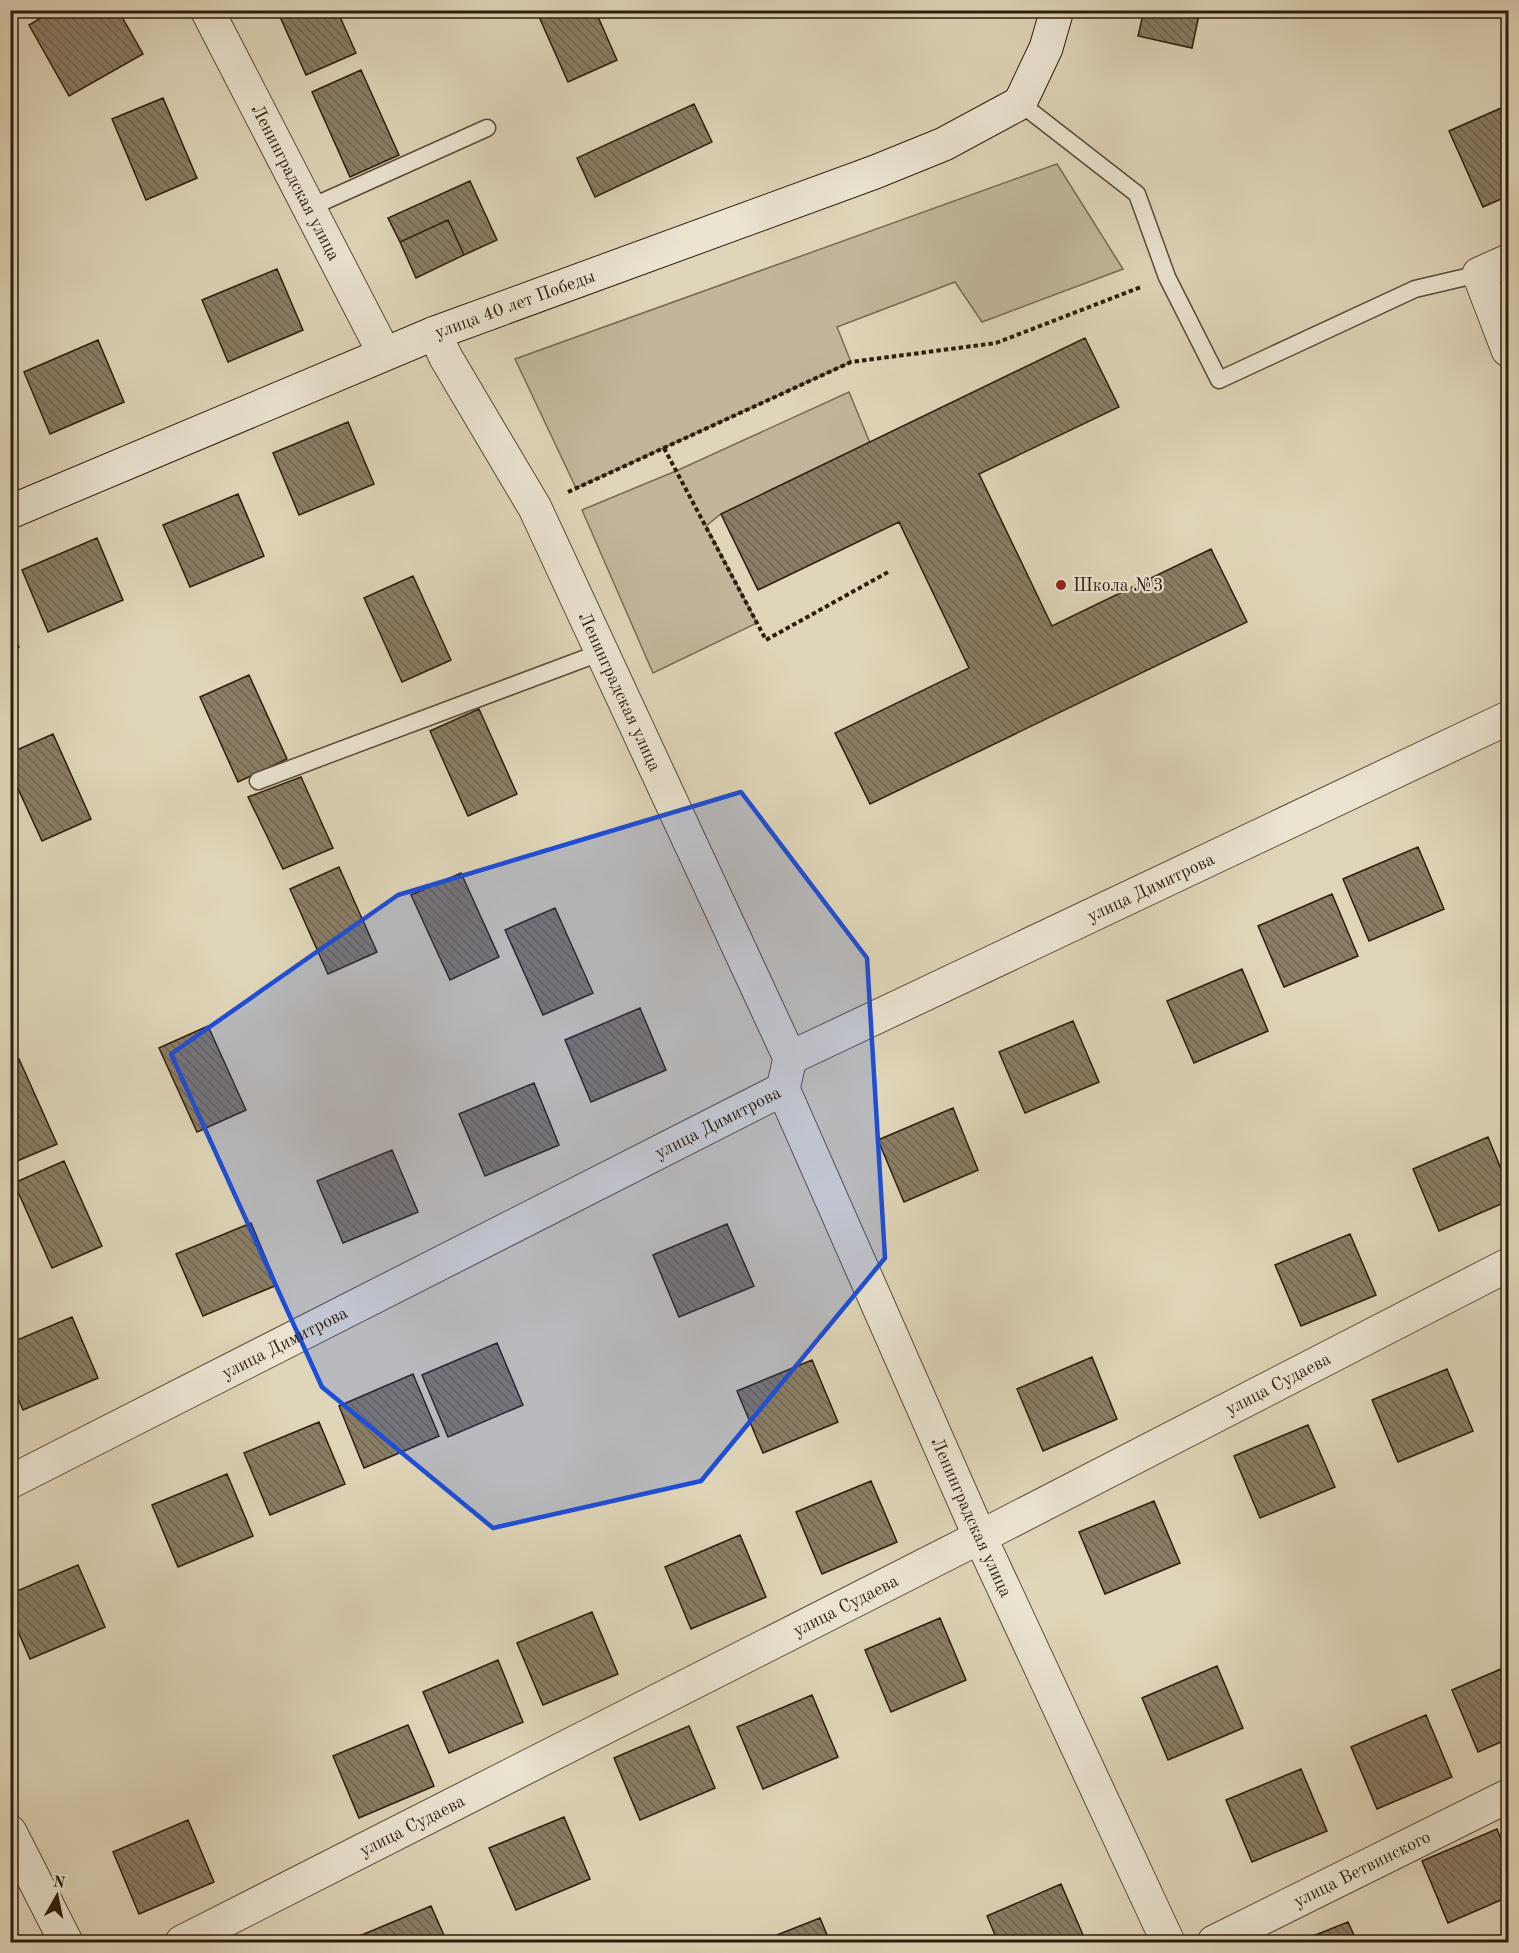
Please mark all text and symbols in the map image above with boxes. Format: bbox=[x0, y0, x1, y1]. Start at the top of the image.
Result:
street label: Ленинградская улица bbox=[247, 102, 343, 264]
street label: улица 40 лет Победы bbox=[433, 267, 598, 342]
place label: Школа №3 bbox=[1073, 577, 1163, 595]
marker: Школа №3 bbox=[1054, 578, 1068, 592]
street label: Ленинградская улица bbox=[575, 610, 664, 774]
street label: улица Димитрова bbox=[1085, 850, 1218, 926]
street label: улица Димитрова bbox=[652, 1084, 784, 1162]
street label: улица Димитрова bbox=[219, 1304, 351, 1383]
street label: улица Судаева bbox=[1223, 1350, 1334, 1419]
street label: Ленинградская улица bbox=[927, 1435, 1015, 1600]
street label: улица Судаева bbox=[790, 1572, 902, 1640]
street label: улица Судаева bbox=[357, 1792, 468, 1860]
street label: улица Ветвинского bbox=[1291, 1828, 1434, 1911]
north arrow bbox=[27, 1866, 87, 1926]
text: N bbox=[52, 1874, 67, 1892]

